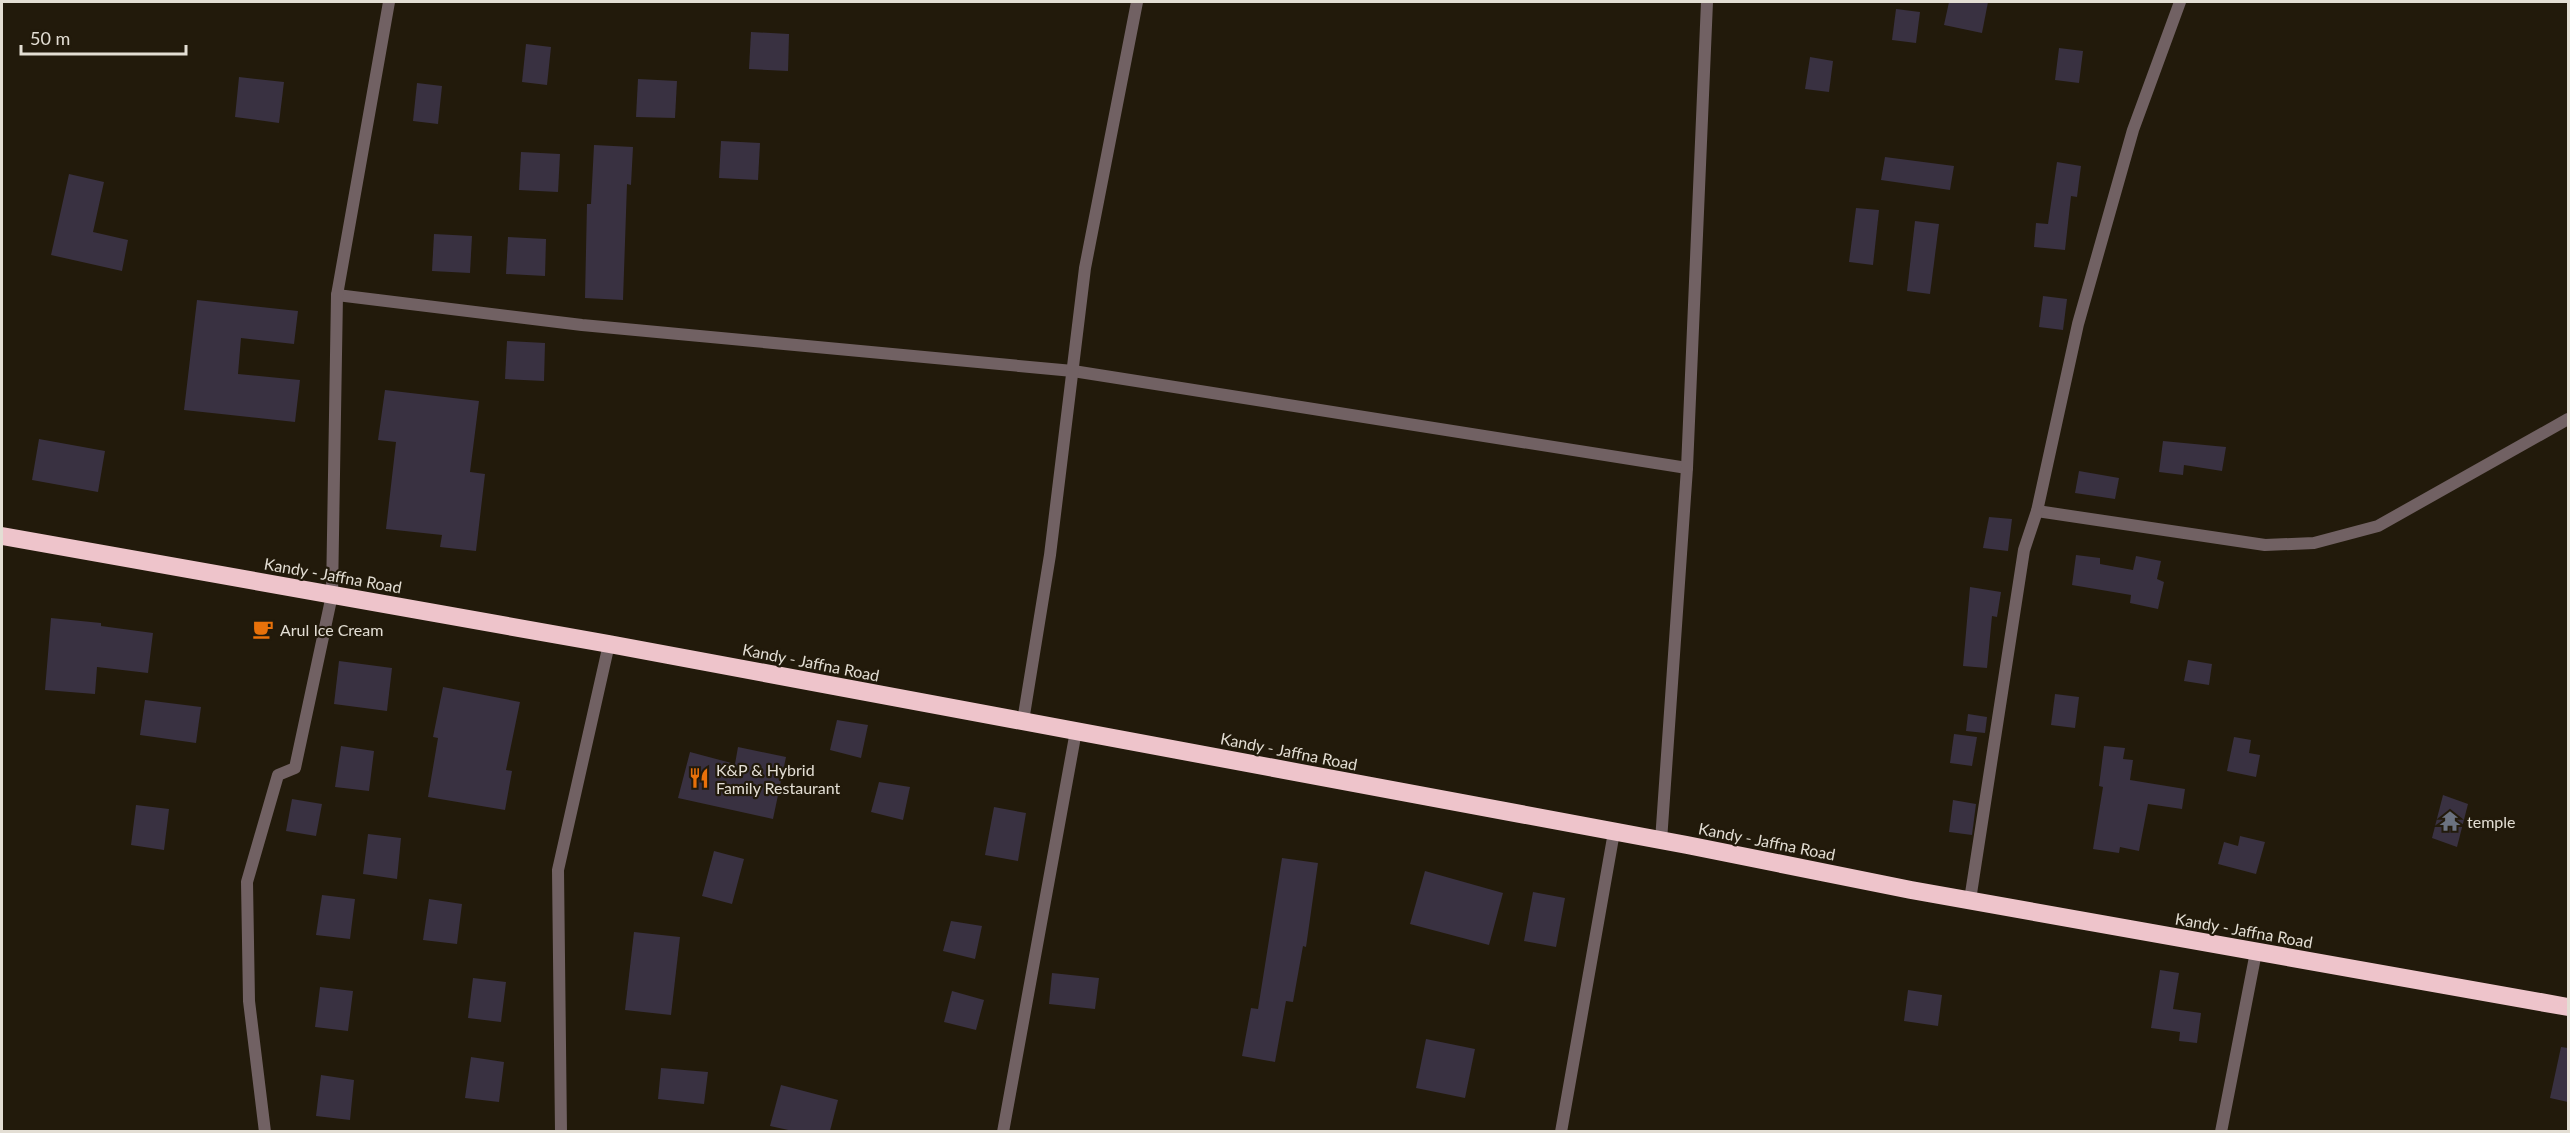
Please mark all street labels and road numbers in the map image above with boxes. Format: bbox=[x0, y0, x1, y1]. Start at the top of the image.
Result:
street label: Kandy - Jaffna Road bbox=[263, 554, 403, 596]
street label: Kandy - Jaffna Road bbox=[741, 639, 881, 685]
street label: Kandy - Jaffna Road bbox=[1219, 728, 1359, 774]
street label: Kandy - Jaffna Road bbox=[1697, 818, 1837, 864]
street label: Kandy - Jaffna Road bbox=[2174, 909, 2314, 951]

